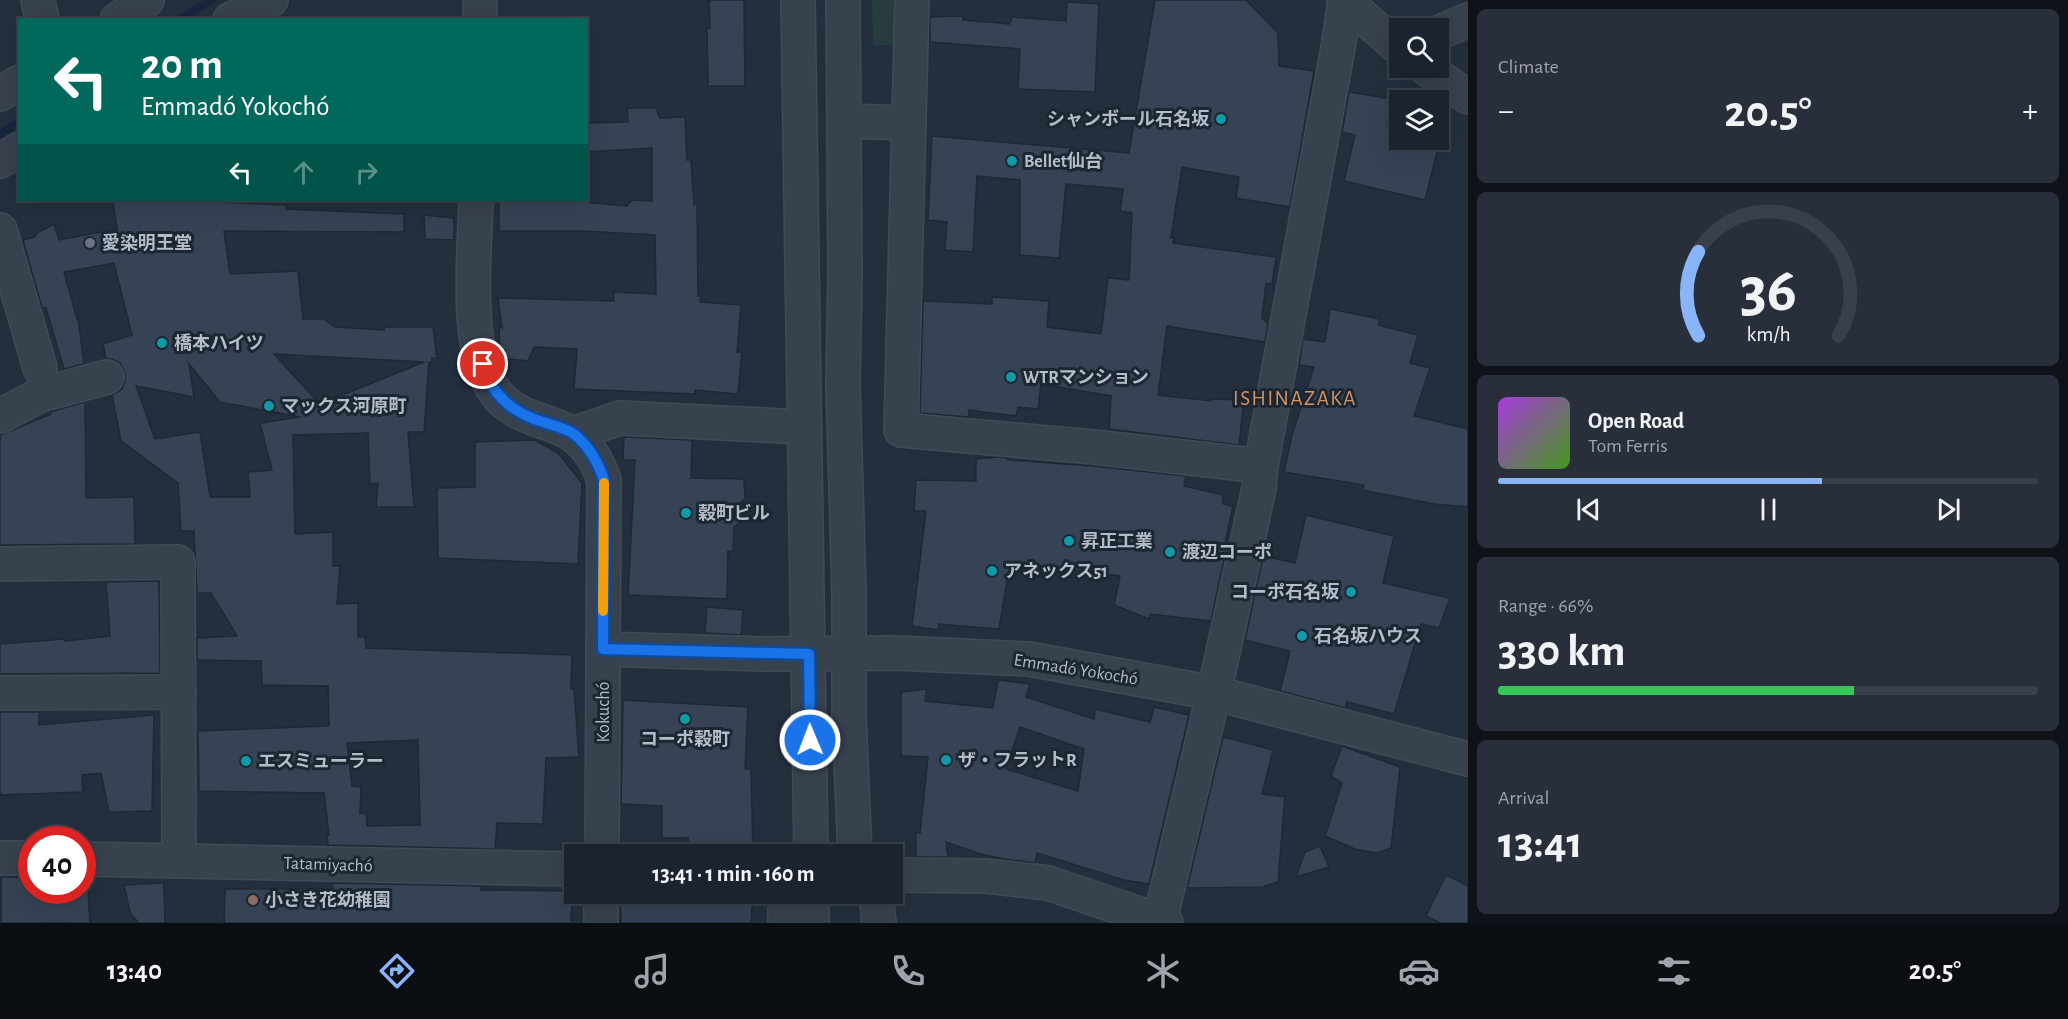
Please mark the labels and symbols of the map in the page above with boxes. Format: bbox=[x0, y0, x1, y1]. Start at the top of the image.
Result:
place label: シャンボール石名坂 bbox=[1047, 109, 1210, 129]
marker: シャンボール石名坂 bbox=[1214, 112, 1228, 126]
place label: Bellet仙台 bbox=[1024, 151, 1103, 171]
marker: Bellet仙台 bbox=[1005, 154, 1019, 168]
place label: 愛染明王堂 bbox=[102, 233, 192, 253]
marker: 愛染明王堂 bbox=[83, 236, 97, 250]
place label: 橋本ハイツ bbox=[174, 333, 264, 353]
marker: 橋本ハイツ bbox=[155, 336, 169, 350]
pin bbox=[457, 338, 508, 389]
place label: WTRマンション bbox=[1023, 368, 1149, 387]
marker: WTRマンション bbox=[1004, 370, 1018, 384]
district label: ISHINAZAKA bbox=[1233, 388, 1357, 409]
place label: マックス河原町 bbox=[281, 396, 406, 416]
marker: マックス河原町 bbox=[262, 399, 276, 413]
place label: 穀町ビル bbox=[698, 503, 770, 523]
marker: 穀町ビル bbox=[679, 506, 693, 520]
place label: 昇正工業 bbox=[1081, 532, 1153, 551]
marker: 昇正工業 bbox=[1062, 534, 1076, 548]
place label: 渡辺コーポ bbox=[1182, 543, 1272, 562]
marker: 渡辺コーポ bbox=[1163, 545, 1177, 559]
place label: アネックス51 bbox=[1004, 562, 1108, 581]
marker: アネックス51 bbox=[985, 564, 999, 578]
place label: コーポ石名坂 bbox=[1231, 582, 1340, 602]
marker: コーポ石名坂 bbox=[1344, 585, 1358, 599]
place label: 石名坂ハウス bbox=[1314, 626, 1422, 646]
marker: 石名坂ハウス bbox=[1295, 629, 1309, 643]
street label: Emmadó Yokochó bbox=[1012, 651, 1139, 689]
street label: Kokuchó bbox=[595, 681, 613, 742]
position arrow bbox=[778, 708, 842, 772]
marker: コーポ穀町 bbox=[678, 712, 692, 726]
place label: コーポ穀町 bbox=[640, 730, 730, 749]
place label: ザ・フラットR bbox=[958, 751, 1077, 770]
place label: エスミューラー bbox=[258, 752, 384, 771]
marker: ザ・フラットR bbox=[939, 753, 953, 767]
marker: エスミューラー bbox=[239, 754, 253, 768]
speed limit sign: 40 bbox=[18, 826, 96, 904]
street label: Tatamiyachó bbox=[283, 854, 373, 876]
place label: 小さき花幼稚園 bbox=[265, 890, 391, 910]
marker: 小さき花幼稚園 bbox=[246, 893, 260, 907]

